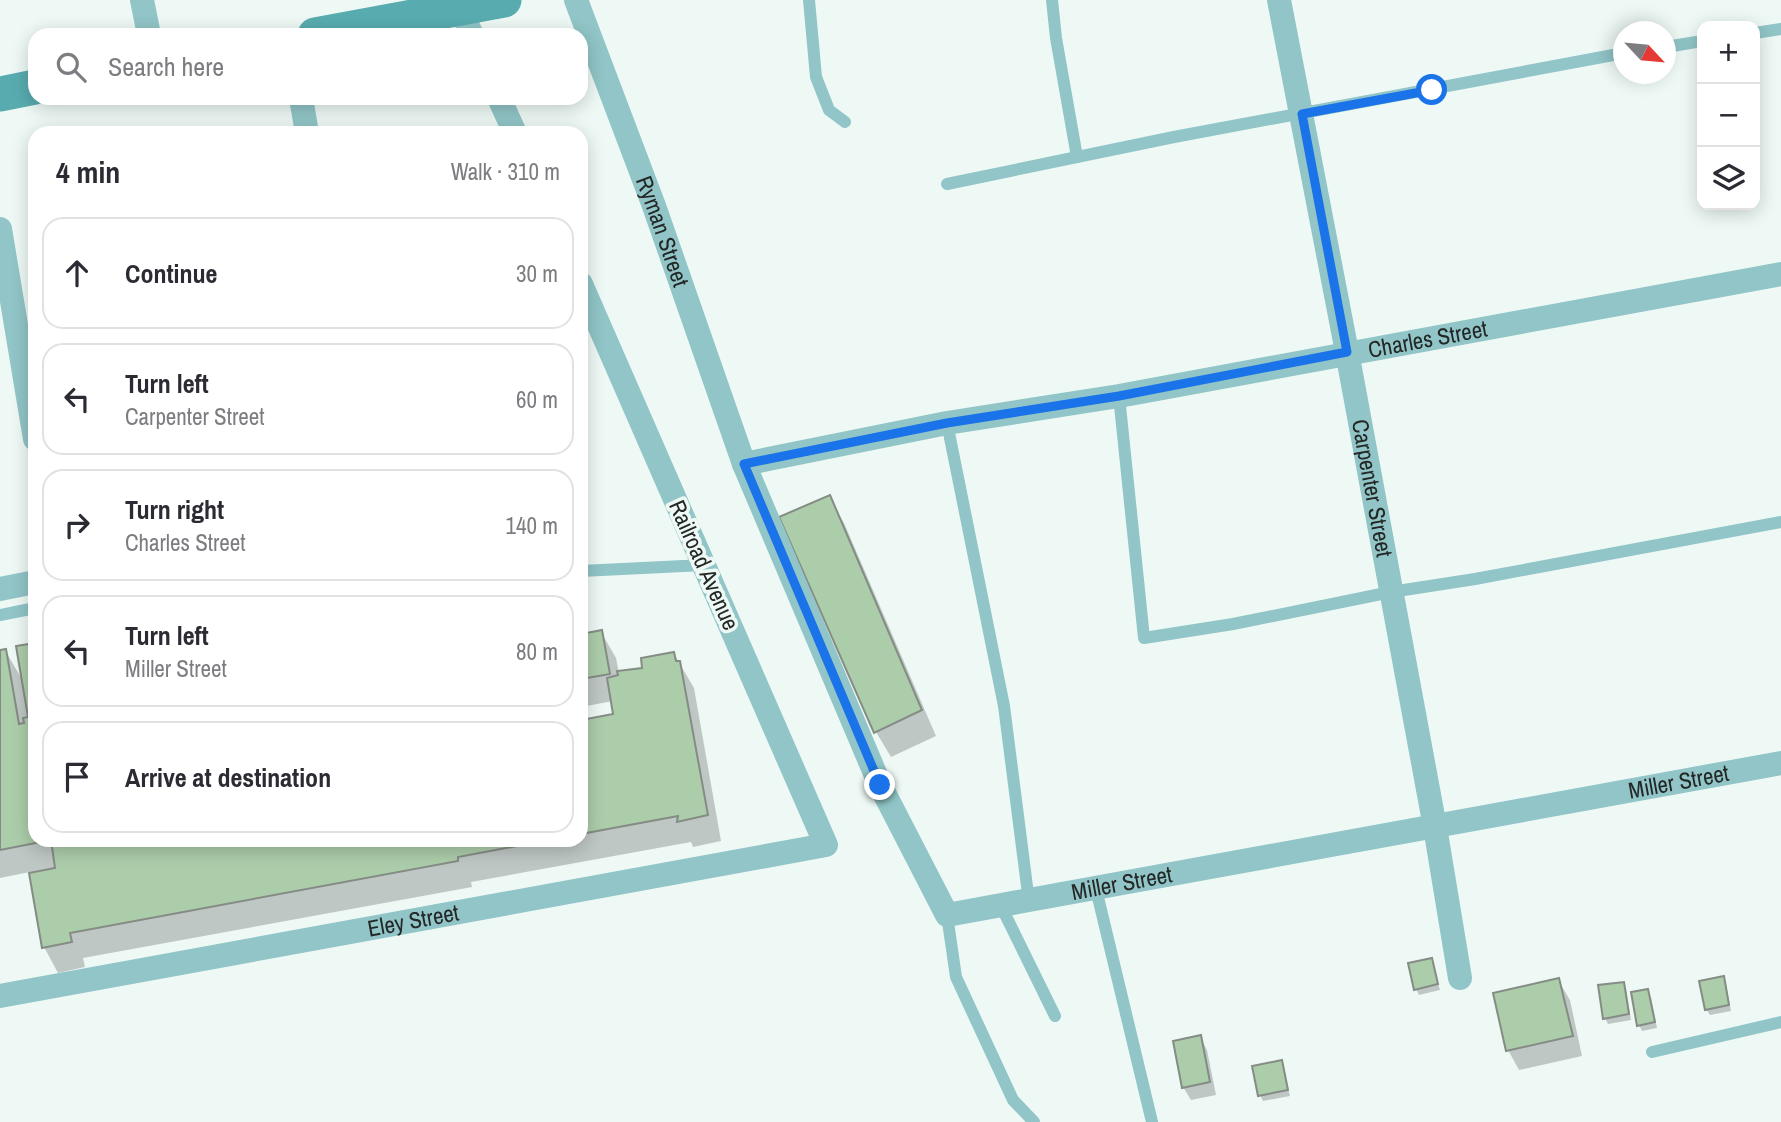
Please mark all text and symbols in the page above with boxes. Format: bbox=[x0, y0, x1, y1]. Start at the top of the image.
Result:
north arrow bbox=[1613, 21, 1676, 84]
map controls bbox=[1697, 21, 1760, 210]
button: + bbox=[1697, 21, 1760, 84]
search box bbox=[28, 28, 588, 105]
icon: search bbox=[52, 48, 90, 86]
text: Search here bbox=[108, 49, 224, 84]
route start bbox=[1416, 74, 1447, 105]
button: − bbox=[1697, 84, 1760, 147]
button: layers bbox=[1697, 147, 1760, 210]
text: 4 min bbox=[56, 152, 120, 192]
text: Walk · 310 m bbox=[451, 156, 560, 187]
street label: Ryman Street bbox=[629, 171, 697, 291]
icon: ahead bbox=[58, 254, 96, 292]
text: Continue bbox=[125, 256, 217, 291]
text: 30 m bbox=[516, 258, 558, 289]
street label: Charles Street bbox=[1365, 312, 1490, 365]
text: Turn left bbox=[125, 366, 209, 401]
icon: left bbox=[58, 380, 96, 418]
text: 60 m bbox=[516, 384, 558, 415]
text: Carpenter Street bbox=[125, 401, 264, 432]
street label: Carpenter Street bbox=[1345, 417, 1401, 560]
text: Turn right bbox=[125, 492, 224, 527]
street label: Railroad Avenue bbox=[662, 495, 747, 635]
icon: right bbox=[58, 506, 96, 544]
text: 140 m bbox=[506, 510, 558, 541]
text: Charles Street bbox=[125, 527, 246, 558]
text: Turn left bbox=[125, 618, 209, 653]
icon: left bbox=[58, 632, 96, 670]
text: 80 m bbox=[516, 636, 558, 667]
text: Miller Street bbox=[125, 653, 227, 684]
street label: Miller Street bbox=[1626, 757, 1731, 806]
icon: arrive bbox=[58, 758, 96, 796]
text: Arrive at destination bbox=[125, 760, 331, 795]
route end bbox=[864, 769, 895, 800]
street label: Miller Street bbox=[1069, 858, 1174, 907]
street label: Eley Street bbox=[365, 896, 461, 944]

